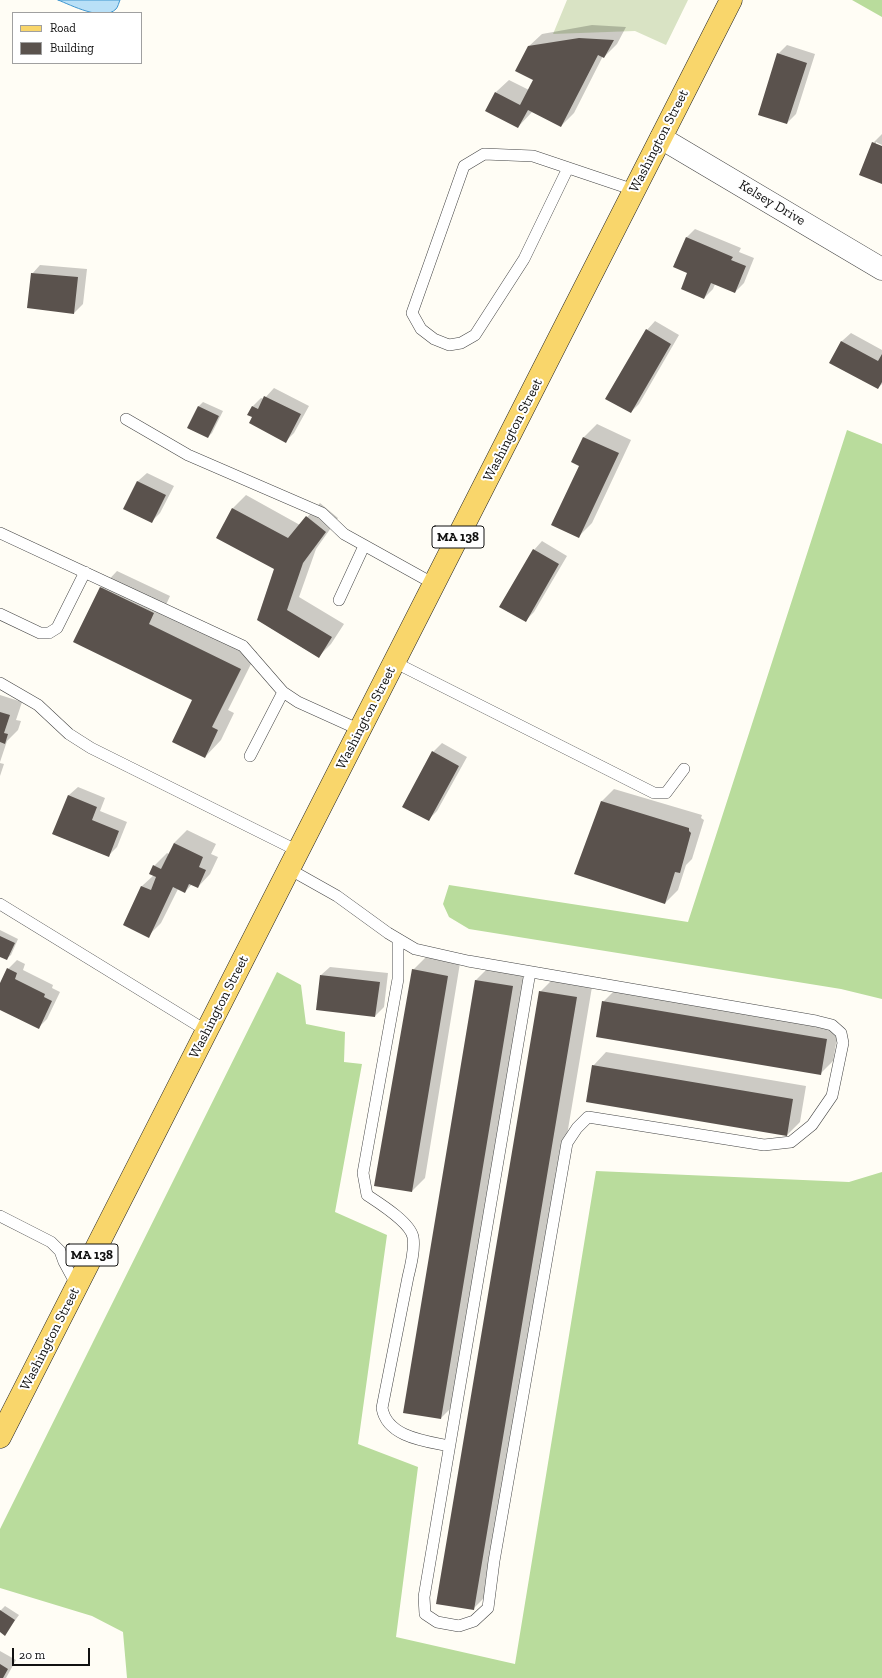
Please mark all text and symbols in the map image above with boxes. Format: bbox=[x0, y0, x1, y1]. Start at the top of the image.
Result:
legend bbox=[12, 12, 142, 64]
text: Road bbox=[50, 21, 76, 35]
text: Building bbox=[50, 41, 94, 55]
street label: Washington Street bbox=[626, 87, 692, 195]
street label: Kelsey Drive bbox=[736, 177, 808, 229]
street label: Washington Street bbox=[480, 376, 546, 484]
road number: MA 138 bbox=[432, 526, 484, 548]
street label: Washington Street bbox=[333, 664, 399, 772]
street label: Washington Street bbox=[186, 953, 252, 1061]
road number: MA 138 bbox=[66, 1244, 118, 1266]
street label: Washington Street bbox=[17, 1285, 83, 1393]
scale bar bbox=[14, 1640, 92, 1666]
text: 20 m bbox=[19, 1648, 45, 1662]

